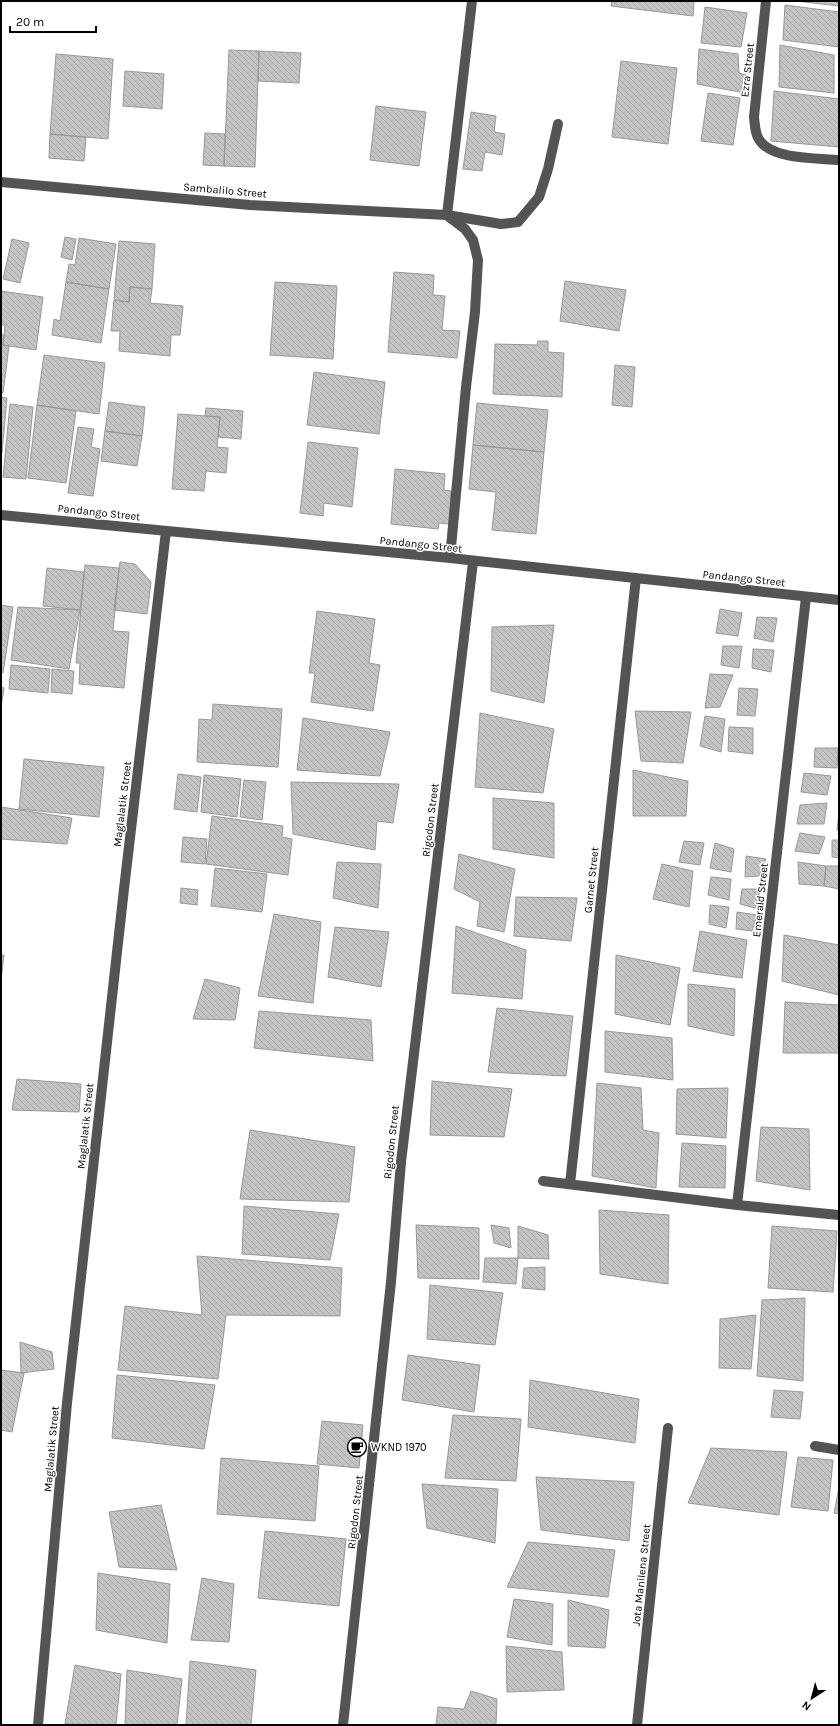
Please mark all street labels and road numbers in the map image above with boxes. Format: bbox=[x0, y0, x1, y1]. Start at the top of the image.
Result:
street label: Ezra Street bbox=[738, 42, 757, 98]
street label: Sambalilo Street bbox=[183, 180, 267, 201]
street label: Pandango Street bbox=[57, 502, 141, 523]
street label: Pandango Street bbox=[379, 534, 463, 555]
street label: Pandango Street bbox=[702, 568, 786, 589]
street label: Maglalatik Street bbox=[111, 760, 134, 848]
street label: Rigodon Street bbox=[420, 782, 441, 858]
street label: Garnet Street bbox=[582, 846, 601, 914]
street label: Emerald Street bbox=[750, 862, 771, 938]
street label: Maglalatik Street bbox=[75, 1082, 96, 1170]
street label: Rigodon Street bbox=[381, 1104, 402, 1180]
street label: Maglalatik Street bbox=[41, 1406, 62, 1493]
street label: Rigodon Street bbox=[345, 1474, 366, 1550]
street label: Jota Manilena Street bbox=[630, 1523, 653, 1627]

